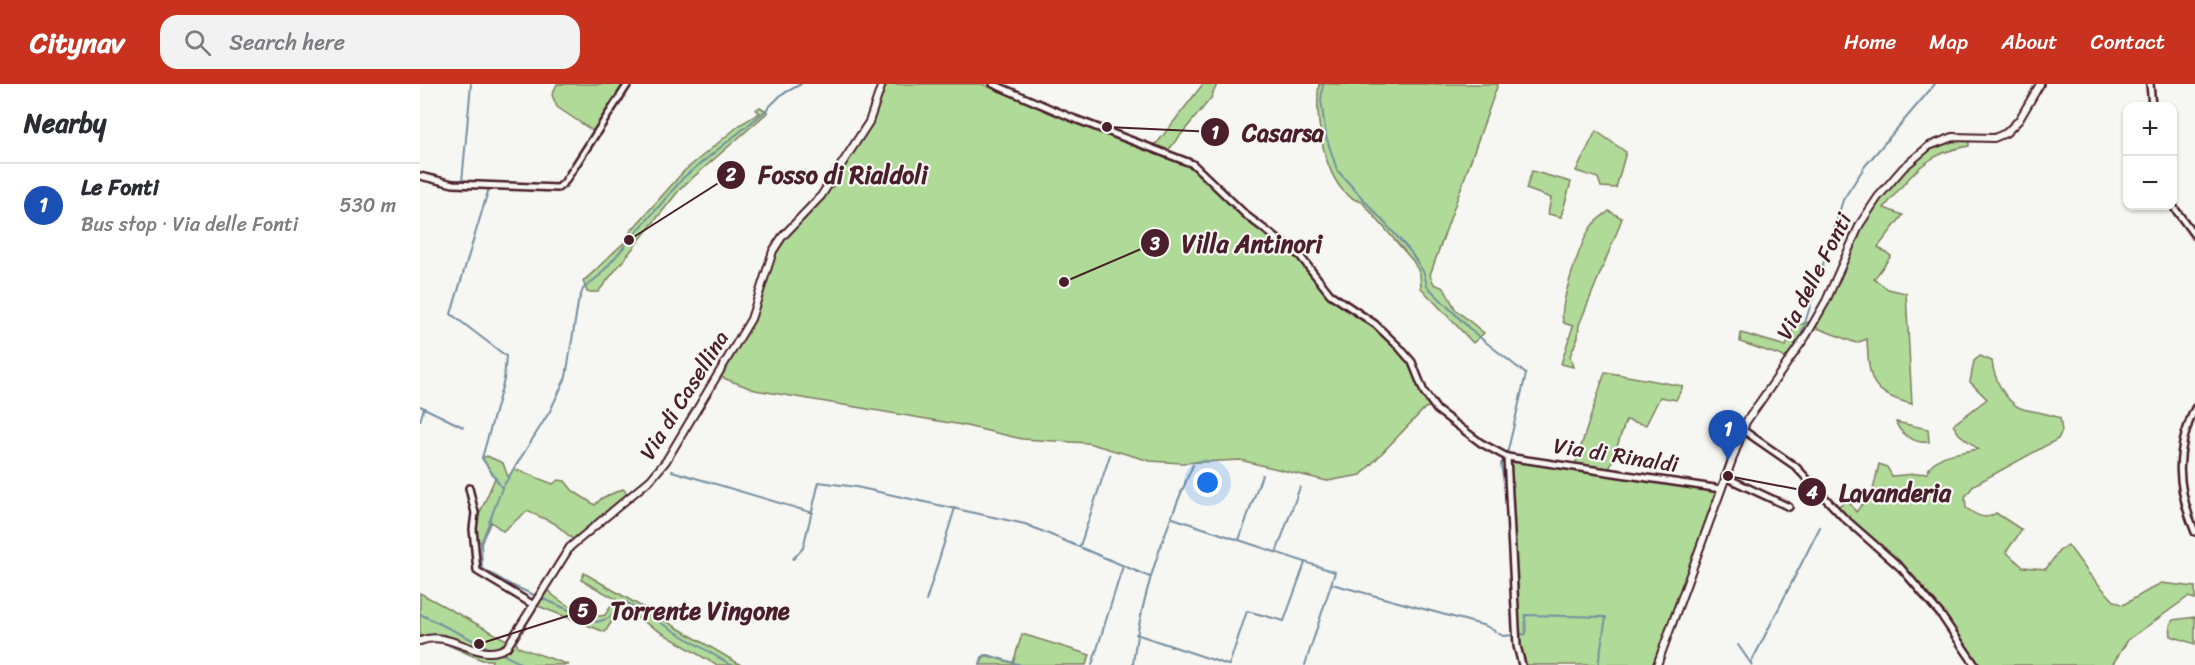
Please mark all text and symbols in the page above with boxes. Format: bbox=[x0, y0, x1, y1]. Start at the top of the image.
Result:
search box bbox=[160, 15, 580, 69]
text: Citynav bbox=[30, 18, 124, 67]
text: Search here bbox=[229, 23, 345, 62]
text: Home bbox=[1844, 23, 1896, 61]
text: Map bbox=[1929, 23, 1968, 61]
text: About bbox=[2001, 23, 2058, 61]
text: Contact bbox=[2091, 23, 2165, 61]
icon: search bbox=[181, 26, 214, 59]
text: Nearby bbox=[24, 100, 106, 146]
map controls bbox=[2123, 102, 2177, 210]
button: + bbox=[2123, 102, 2177, 156]
callout: Casarsa bbox=[1200, 111, 1336, 153]
text: Casarsa bbox=[1241, 112, 1325, 154]
text: 1 bbox=[1211, 117, 1219, 149]
callout: Fosso di Rialdoli bbox=[716, 154, 939, 196]
text: Fosso di Rialdoli bbox=[757, 154, 929, 196]
button: − bbox=[2123, 156, 2177, 210]
text: 2 bbox=[725, 159, 737, 191]
text: Le Fonti bbox=[81, 168, 159, 207]
text: 1 bbox=[39, 188, 48, 223]
text: 530 m bbox=[340, 188, 396, 223]
street label: Via delle Fonti bbox=[1765, 205, 1863, 347]
text: Bus stop · Via delle Fonti bbox=[81, 207, 298, 242]
callout: Villa Antinori bbox=[1140, 222, 1335, 264]
text: Villa Antinori bbox=[1182, 223, 1324, 265]
text: 3 bbox=[1149, 228, 1160, 260]
street label: Via di Casellina bbox=[629, 322, 739, 468]
pin: 1 bbox=[1708, 410, 1748, 460]
street label: Via di Rinaldi bbox=[1551, 426, 1682, 484]
your location bbox=[1193, 468, 1222, 497]
callout: Lavanderia bbox=[1797, 471, 1963, 513]
text: Lavanderia bbox=[1839, 472, 1952, 514]
text: 4 bbox=[1805, 477, 1818, 509]
callout: Torrente Vingone bbox=[568, 590, 802, 632]
text: Torrente Vingone bbox=[610, 590, 790, 632]
text: 5 bbox=[578, 595, 589, 627]

